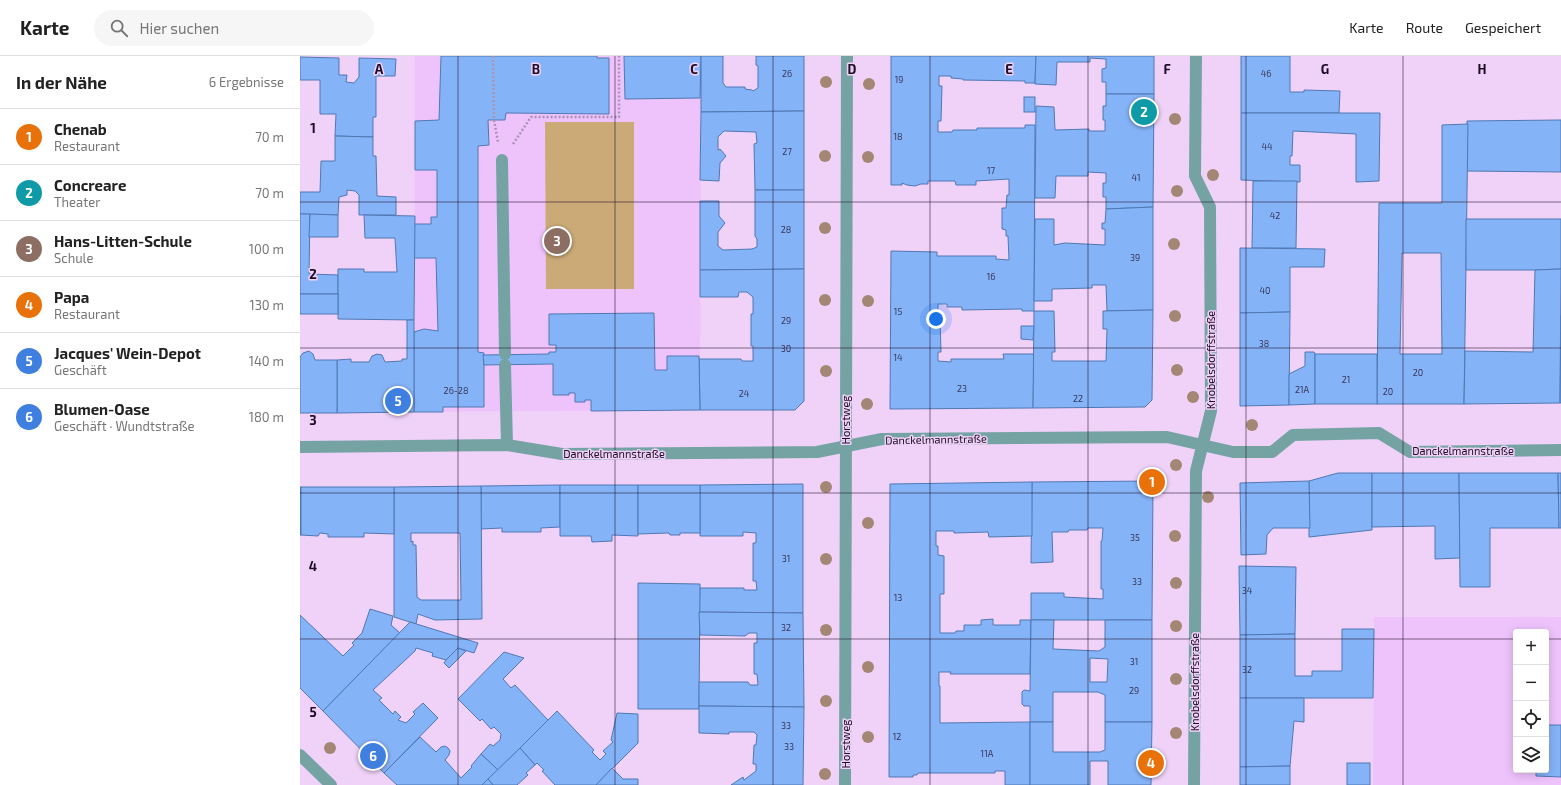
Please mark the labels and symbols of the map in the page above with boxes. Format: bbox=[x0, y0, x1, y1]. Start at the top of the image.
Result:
text: A bbox=[375, 61, 384, 77]
text: B bbox=[532, 61, 540, 77]
text: C bbox=[690, 61, 698, 77]
text: D bbox=[848, 61, 857, 77]
text: E bbox=[1005, 61, 1013, 77]
text: F bbox=[1163, 61, 1171, 77]
text: G bbox=[1321, 61, 1329, 77]
text: H bbox=[1478, 61, 1487, 77]
house number: 26 bbox=[782, 68, 792, 79]
house number: 46 bbox=[1261, 68, 1271, 79]
house number: 19 bbox=[895, 74, 903, 85]
pin: 2 bbox=[1131, 97, 1157, 127]
text: 1 bbox=[310, 120, 316, 136]
house number: 18 bbox=[893, 131, 903, 142]
house number: 44 bbox=[1261, 141, 1273, 152]
house number: 27 bbox=[782, 146, 792, 157]
house number: 17 bbox=[987, 165, 995, 176]
house number: 41 bbox=[1131, 172, 1141, 183]
house number: 42 bbox=[1270, 210, 1280, 221]
house number: 28 bbox=[781, 224, 791, 235]
pin: 3 bbox=[544, 226, 570, 256]
house number: 39 bbox=[1130, 252, 1140, 263]
text: 2 bbox=[309, 266, 317, 282]
house number: 16 bbox=[987, 271, 995, 282]
house number: 40 bbox=[1260, 285, 1270, 296]
house number: 15 bbox=[894, 306, 902, 317]
your location bbox=[926, 309, 946, 329]
street label: Knobelsdorffstraße bbox=[1204, 311, 1217, 409]
house number: 29 bbox=[781, 315, 791, 326]
house number: 38 bbox=[1259, 338, 1269, 349]
house number: 30 bbox=[781, 343, 791, 354]
house number: 14 bbox=[893, 352, 903, 363]
house number: 20 bbox=[1413, 367, 1423, 378]
house number: 21 bbox=[1342, 374, 1350, 385]
house number: 23 bbox=[957, 383, 967, 394]
house number: 21A bbox=[1295, 384, 1310, 395]
house number: 26-28 bbox=[444, 385, 468, 396]
pin: 5 bbox=[385, 386, 411, 416]
house number: 20 bbox=[1383, 386, 1393, 397]
house number: 24 bbox=[739, 388, 750, 399]
house number: 22 bbox=[1073, 393, 1083, 404]
street label: Horstweg bbox=[839, 396, 852, 444]
text: 3 bbox=[309, 412, 317, 428]
street label: Danckelmannstraße bbox=[885, 432, 987, 446]
street label: Danckelmannstraße bbox=[1412, 444, 1514, 457]
street label: Danckelmannstraße bbox=[563, 447, 665, 460]
pin: 1 bbox=[1139, 467, 1165, 497]
house number: 35 bbox=[1130, 532, 1140, 543]
house number: 31 bbox=[782, 553, 790, 564]
text: 4 bbox=[309, 558, 317, 574]
house number: 33 bbox=[1132, 576, 1142, 587]
house number: 34 bbox=[1242, 585, 1253, 596]
house number: 13 bbox=[894, 592, 902, 603]
house number: 32 bbox=[781, 622, 791, 633]
street label: Knobelsdorffstraße bbox=[1188, 633, 1201, 731]
house number: 31 bbox=[1130, 656, 1138, 667]
house number: 32 bbox=[1242, 664, 1252, 675]
house number: 29 bbox=[1129, 685, 1139, 696]
text: 5 bbox=[309, 704, 317, 720]
house number: 33 bbox=[781, 720, 791, 731]
street label: Horstweg bbox=[839, 720, 852, 768]
house number: 12 bbox=[893, 731, 901, 742]
pin: 6 bbox=[360, 741, 386, 771]
house number: 33 bbox=[784, 741, 794, 752]
house number: 11A bbox=[981, 748, 994, 759]
pin: 4 bbox=[1138, 748, 1164, 778]

